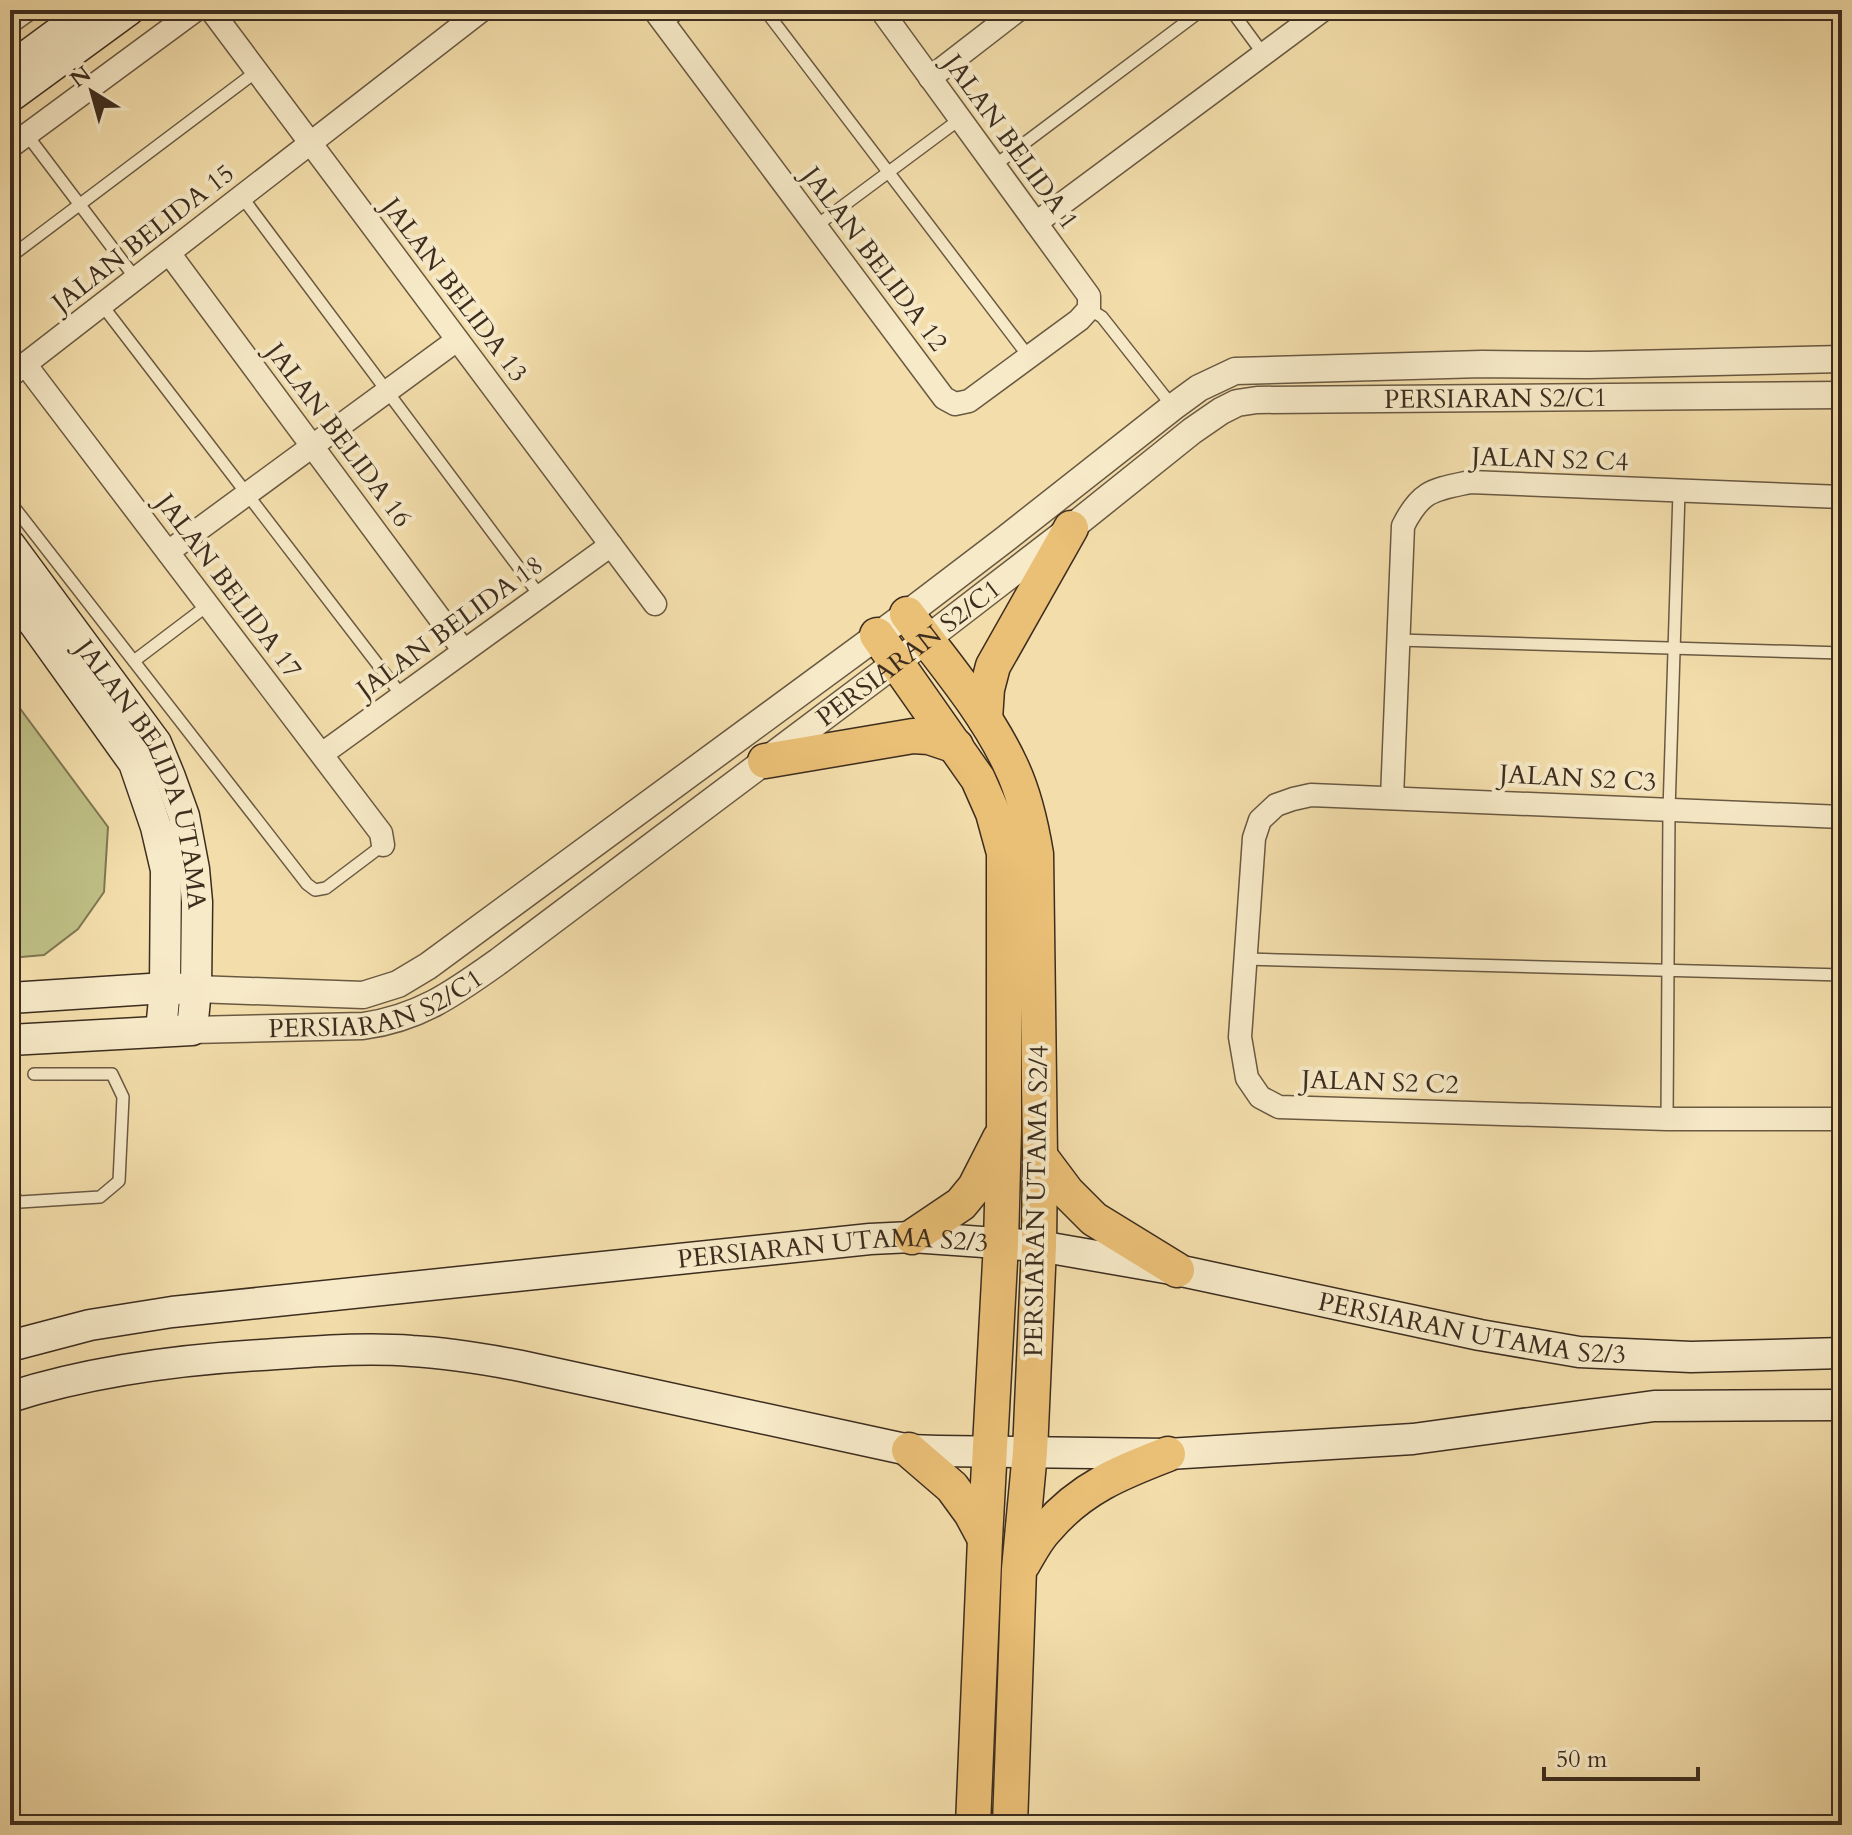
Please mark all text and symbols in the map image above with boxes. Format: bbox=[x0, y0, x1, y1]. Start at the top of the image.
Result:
street label: JALAN BELIDA 1 bbox=[933, 44, 1087, 237]
north arrow bbox=[52, 52, 132, 132]
text: N bbox=[64, 59, 97, 95]
street label: JALAN BELIDA 15 bbox=[42, 156, 241, 323]
street label: JALAN BELIDA 12 bbox=[792, 157, 956, 358]
street label: JALAN BELIDA 13 bbox=[372, 188, 536, 389]
street label: JALAN BELIDA 16 bbox=[256, 333, 420, 534]
street label: PERSIARAN S2/C1 bbox=[1384, 380, 1608, 416]
street label: JALAN S2 C4 bbox=[1467, 439, 1629, 479]
street label: JALAN BELIDA 17 bbox=[146, 484, 310, 685]
street label: JALAN BELIDA 18 bbox=[347, 548, 550, 709]
street label: PERSIARAN S2/C1 bbox=[809, 571, 1008, 734]
street label: JALAN BELIDA UTAMA bbox=[66, 629, 215, 912]
street label: JALAN S2 C3 bbox=[1495, 756, 1657, 800]
street label: PERSIARAN S2/C1 bbox=[268, 960, 489, 1046]
street label: PERSIARAN UTAMA S2/4 bbox=[1016, 1045, 1056, 1357]
street label: JALAN S2 C2 bbox=[1297, 1062, 1459, 1102]
street label: PERSIARAN UTAMA S2/3 bbox=[675, 1219, 990, 1277]
street label: PERSIARAN UTAMA S2/3 bbox=[1315, 1283, 1627, 1372]
scale bar bbox=[1544, 1731, 1698, 1781]
text: 50 m bbox=[1556, 1743, 1608, 1776]

